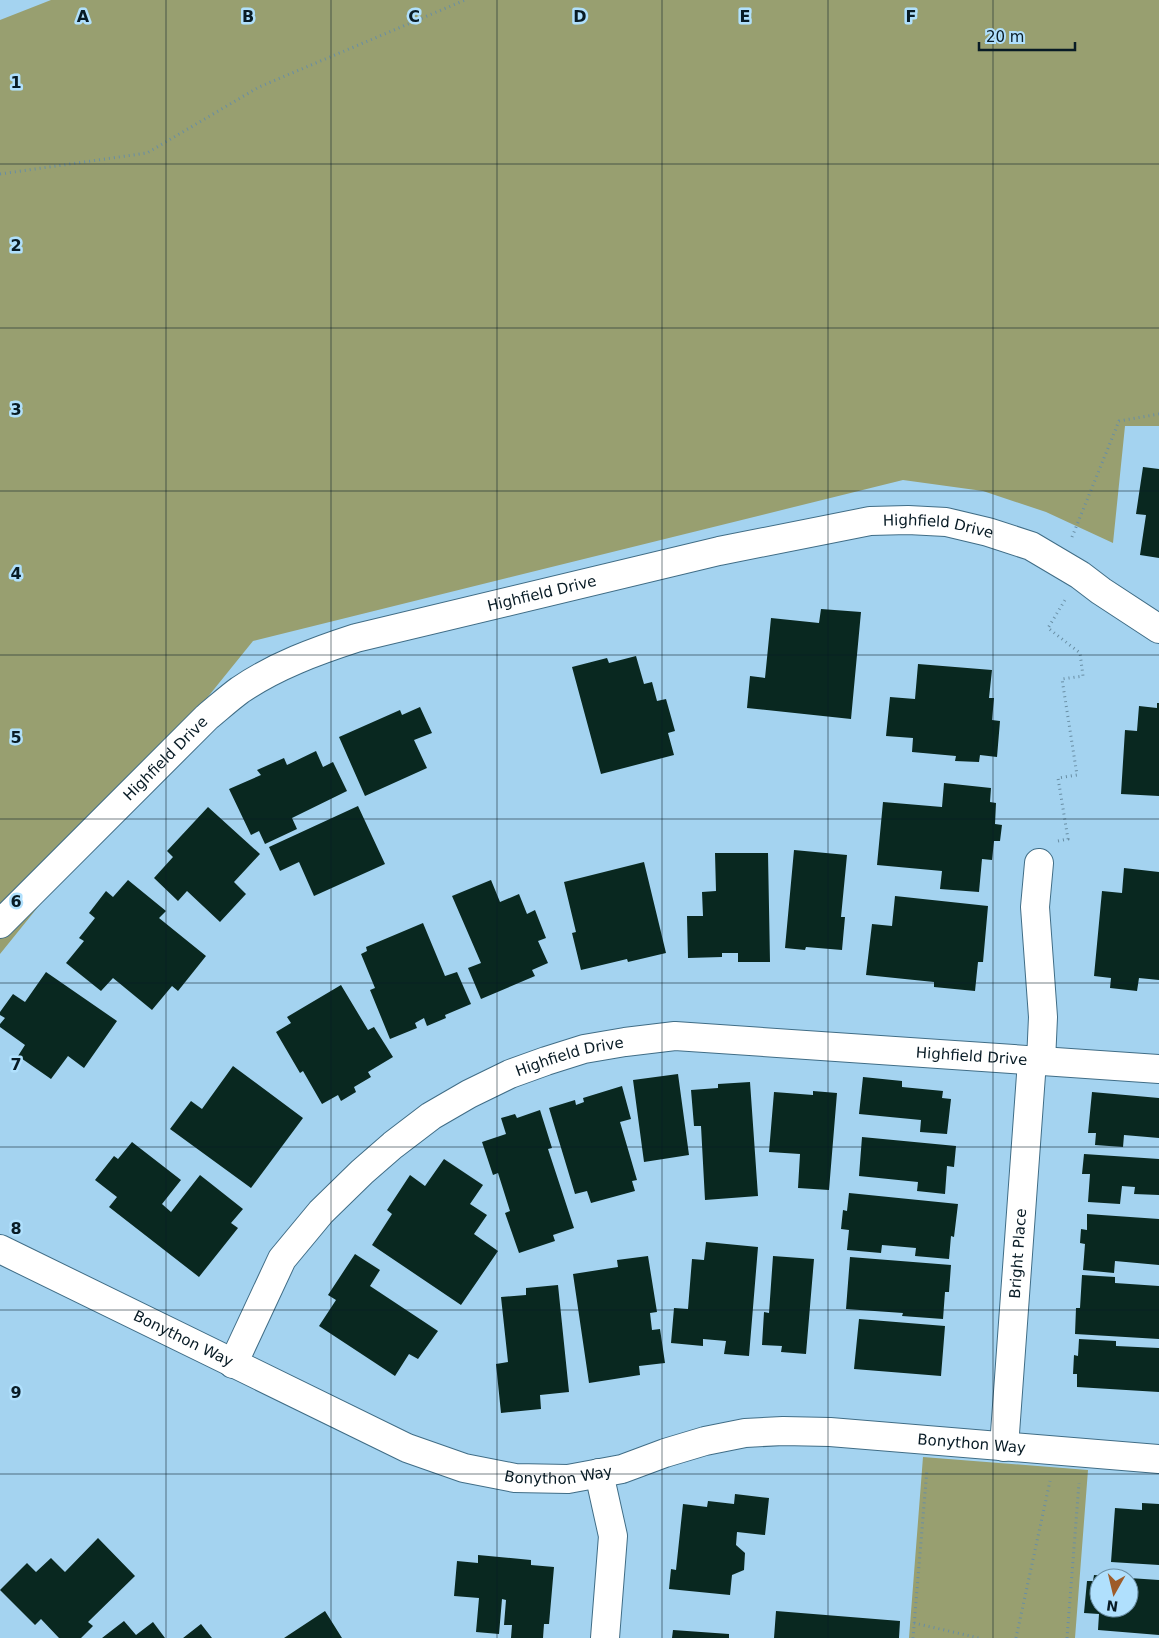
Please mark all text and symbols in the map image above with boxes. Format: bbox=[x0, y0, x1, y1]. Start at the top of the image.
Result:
text: A bbox=[77, 7, 90, 26]
text: B bbox=[242, 7, 254, 26]
text: C bbox=[408, 7, 420, 26]
text: D bbox=[573, 7, 587, 26]
text: E bbox=[740, 7, 750, 26]
text: F bbox=[906, 7, 916, 26]
scale bar bbox=[979, 20, 1075, 52]
text: 20 m bbox=[986, 28, 1024, 46]
text: 1 bbox=[10, 73, 22, 92]
text: 2 bbox=[10, 236, 22, 255]
text: 3 bbox=[10, 400, 22, 419]
street label: Highfield Drive bbox=[883, 511, 996, 542]
text: 4 bbox=[10, 564, 22, 583]
street label: Highfield Drive bbox=[485, 572, 598, 615]
street label: Highfield Drive bbox=[120, 713, 211, 804]
text: 5 bbox=[10, 728, 22, 747]
text: 6 bbox=[10, 892, 22, 911]
street label: Highfield Drive bbox=[513, 1033, 625, 1080]
street label: Highfield Drive bbox=[915, 1043, 1028, 1069]
text: 7 bbox=[10, 1055, 22, 1074]
street label: Bright Place bbox=[1006, 1208, 1030, 1299]
text: 8 bbox=[10, 1219, 22, 1238]
street label: Bonython Way bbox=[130, 1307, 236, 1371]
text: 9 bbox=[10, 1383, 22, 1402]
street label: Bonython Way bbox=[917, 1430, 1027, 1457]
street label: Bonython Way bbox=[503, 1462, 614, 1488]
north arrow bbox=[1089, 1568, 1139, 1618]
text: N bbox=[1105, 1597, 1119, 1615]

